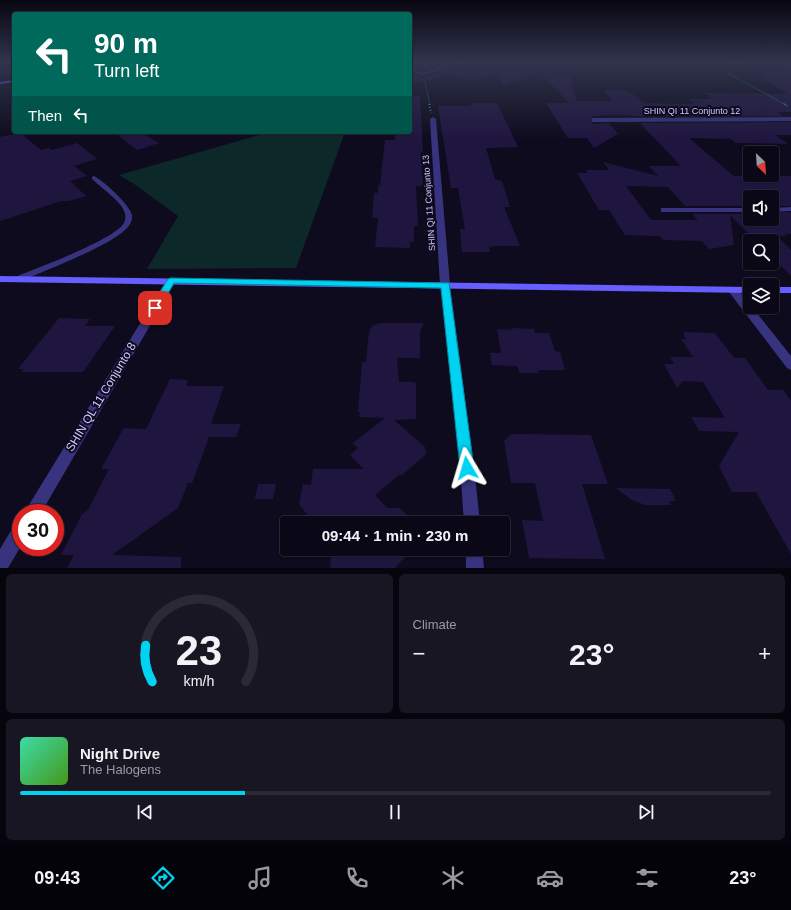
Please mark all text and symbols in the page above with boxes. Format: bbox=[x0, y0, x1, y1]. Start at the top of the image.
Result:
icon: left bbox=[28, 28, 80, 80]
text: 90 m bbox=[94, 28, 158, 59]
text: Turn left bbox=[94, 61, 159, 81]
icon: left bbox=[70, 104, 92, 126]
street label: SHIN QI 11 Conjunto 12 bbox=[644, 106, 740, 116]
text: Then bbox=[28, 107, 62, 124]
north arrow bbox=[743, 146, 779, 182]
map controls bbox=[743, 146, 779, 314]
street label: SHIN QI 11 Conjunto 13 bbox=[421, 155, 437, 251]
button: sound bbox=[743, 190, 779, 226]
button: search bbox=[743, 234, 779, 270]
button: layers bbox=[743, 278, 779, 314]
pin bbox=[138, 291, 172, 325]
icon: arrive bbox=[144, 297, 166, 319]
street label: SHIN QL 11 Conjunto 8 bbox=[63, 340, 139, 454]
position arrow bbox=[446, 447, 488, 489]
speed limit sign: 30 bbox=[12, 504, 64, 556]
text: 09:44 · 1 min · 230 m bbox=[322, 527, 468, 544]
text: Climate bbox=[413, 617, 457, 632]
text: 23 bbox=[176, 626, 222, 673]
text: 23° bbox=[569, 638, 614, 671]
text: − bbox=[413, 641, 425, 666]
text: + bbox=[758, 641, 771, 666]
text: km/h bbox=[184, 672, 215, 688]
text: Night Drive bbox=[80, 745, 160, 762]
text: The Halogens bbox=[80, 762, 161, 777]
icon: previous bbox=[134, 801, 156, 823]
icon: pause bbox=[384, 801, 406, 823]
icon: next bbox=[635, 801, 657, 823]
icon: directions bbox=[149, 864, 177, 892]
icon: music bbox=[246, 864, 274, 892]
icon: phone bbox=[343, 864, 371, 892]
icon: climate bbox=[439, 864, 467, 892]
icon: car bbox=[536, 864, 564, 892]
icon: filters bbox=[633, 864, 661, 892]
text: 09:43 bbox=[34, 868, 80, 888]
text: 23° bbox=[729, 868, 757, 888]

